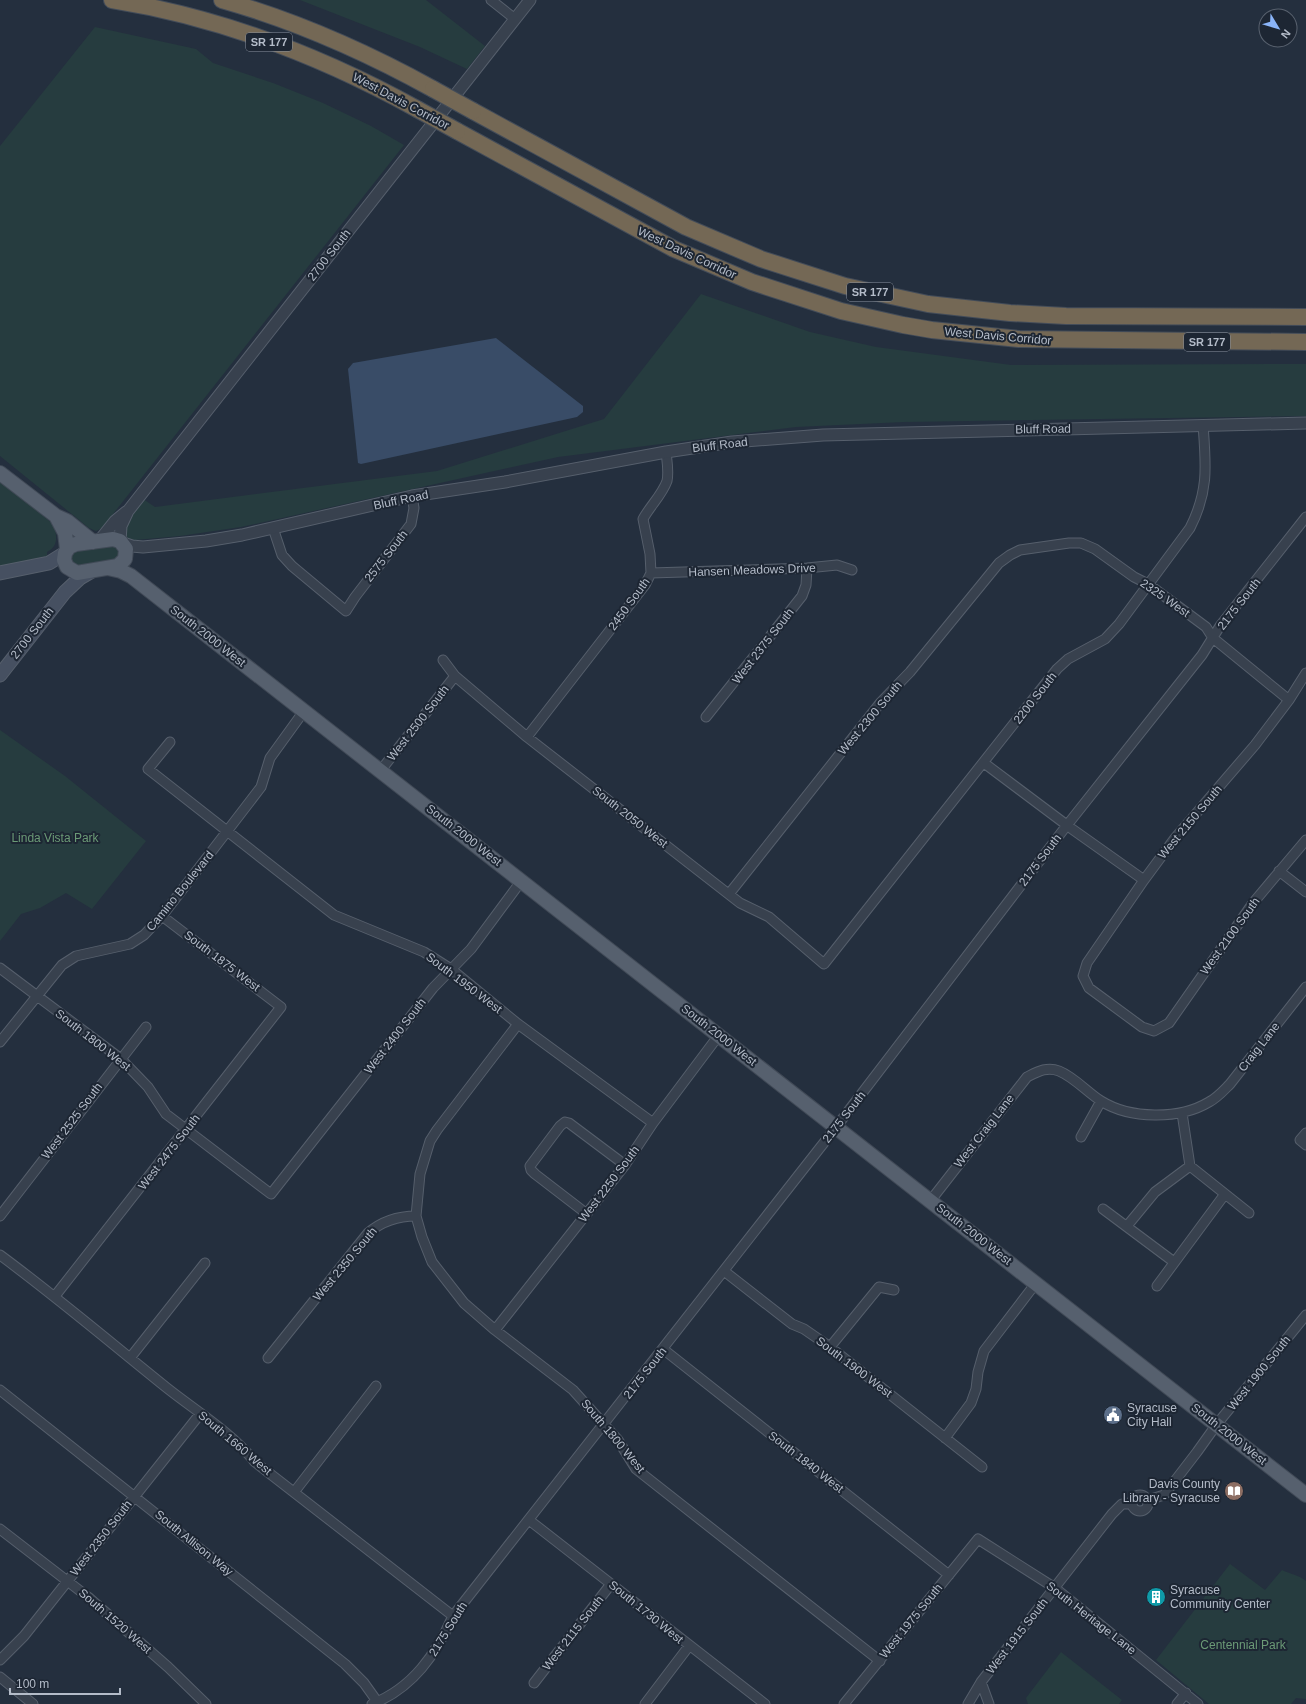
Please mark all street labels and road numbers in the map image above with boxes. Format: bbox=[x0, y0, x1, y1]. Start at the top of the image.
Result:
road number: SR 177 bbox=[246, 33, 292, 51]
street label: West Davis Corridor bbox=[350, 70, 452, 132]
street label: West Davis Corridor bbox=[635, 224, 739, 282]
street label: 2700 South bbox=[305, 227, 353, 283]
road number: SR 177 bbox=[847, 283, 893, 301]
street label: West Davis Corridor bbox=[944, 324, 1052, 348]
road number: SR 177 bbox=[1184, 333, 1230, 351]
street label: Bluff Road bbox=[1015, 422, 1071, 436]
street label: Bluff Road bbox=[691, 435, 749, 455]
street label: Bluff Road bbox=[372, 487, 430, 513]
street label: 2575 South bbox=[362, 528, 410, 584]
street label: Hansen Meadows Drive bbox=[688, 561, 816, 579]
street label: 2450 South bbox=[605, 575, 653, 633]
street label: 2325 West bbox=[1138, 576, 1193, 621]
street label: 2175 South bbox=[1215, 576, 1263, 632]
street label: South 2000 West bbox=[168, 602, 249, 670]
street label: 2700 South bbox=[8, 605, 56, 661]
street label: West 2375 South bbox=[729, 606, 797, 686]
street label: 2200 South bbox=[1011, 670, 1059, 726]
street label: West 2300 South bbox=[835, 678, 905, 758]
street label: West 2500 South bbox=[384, 683, 452, 763]
street label: West 2150 South bbox=[1155, 782, 1225, 862]
street label: South 2050 West bbox=[590, 783, 671, 851]
street label: South 2000 West bbox=[424, 801, 505, 869]
street label: 2175 South bbox=[1016, 831, 1064, 889]
street label: Camino Boulevard bbox=[143, 848, 217, 934]
street label: West 2100 South bbox=[1197, 895, 1263, 977]
street label: South 1875 West bbox=[181, 928, 263, 995]
street label: South 1950 West bbox=[423, 950, 505, 1017]
street label: West 2400 South bbox=[361, 996, 429, 1076]
street label: South 2000 West bbox=[679, 1001, 760, 1069]
street label: South 1800 West bbox=[53, 1006, 134, 1074]
street label: Craig Lane bbox=[1235, 1019, 1283, 1074]
street label: West 2525 South bbox=[39, 1080, 105, 1162]
street label: 2175 South bbox=[820, 1089, 868, 1145]
street label: West Craig Lane bbox=[951, 1091, 1017, 1170]
street label: West 2475 South bbox=[135, 1112, 203, 1192]
street label: West 2250 South bbox=[576, 1143, 642, 1225]
street label: South 2000 West bbox=[934, 1200, 1015, 1268]
street label: West 2350 South bbox=[310, 1224, 380, 1304]
street label: West 1900 South bbox=[1225, 1333, 1293, 1413]
street label: South 1900 West bbox=[813, 1334, 895, 1401]
street label: 2175 South bbox=[621, 1345, 669, 1401]
street label: South 1800 West bbox=[578, 1396, 648, 1476]
street label: South 2000 West bbox=[1189, 1400, 1270, 1468]
street label: South 1660 West bbox=[195, 1408, 275, 1478]
street label: South 1840 West bbox=[766, 1428, 847, 1496]
street label: West 2350 South bbox=[67, 1498, 135, 1578]
street label: South Allison Way bbox=[152, 1507, 236, 1579]
street label: South 1730 West bbox=[606, 1578, 687, 1647]
street label: South Heritage Lane bbox=[1043, 1579, 1139, 1658]
street label: West 1975 South bbox=[877, 1581, 945, 1661]
street label: South 1520 West bbox=[76, 1586, 155, 1657]
street label: West 2115 South bbox=[539, 1593, 607, 1673]
street label: West 1915 South bbox=[983, 1596, 1051, 1676]
street label: 2175 South bbox=[426, 1599, 470, 1659]

